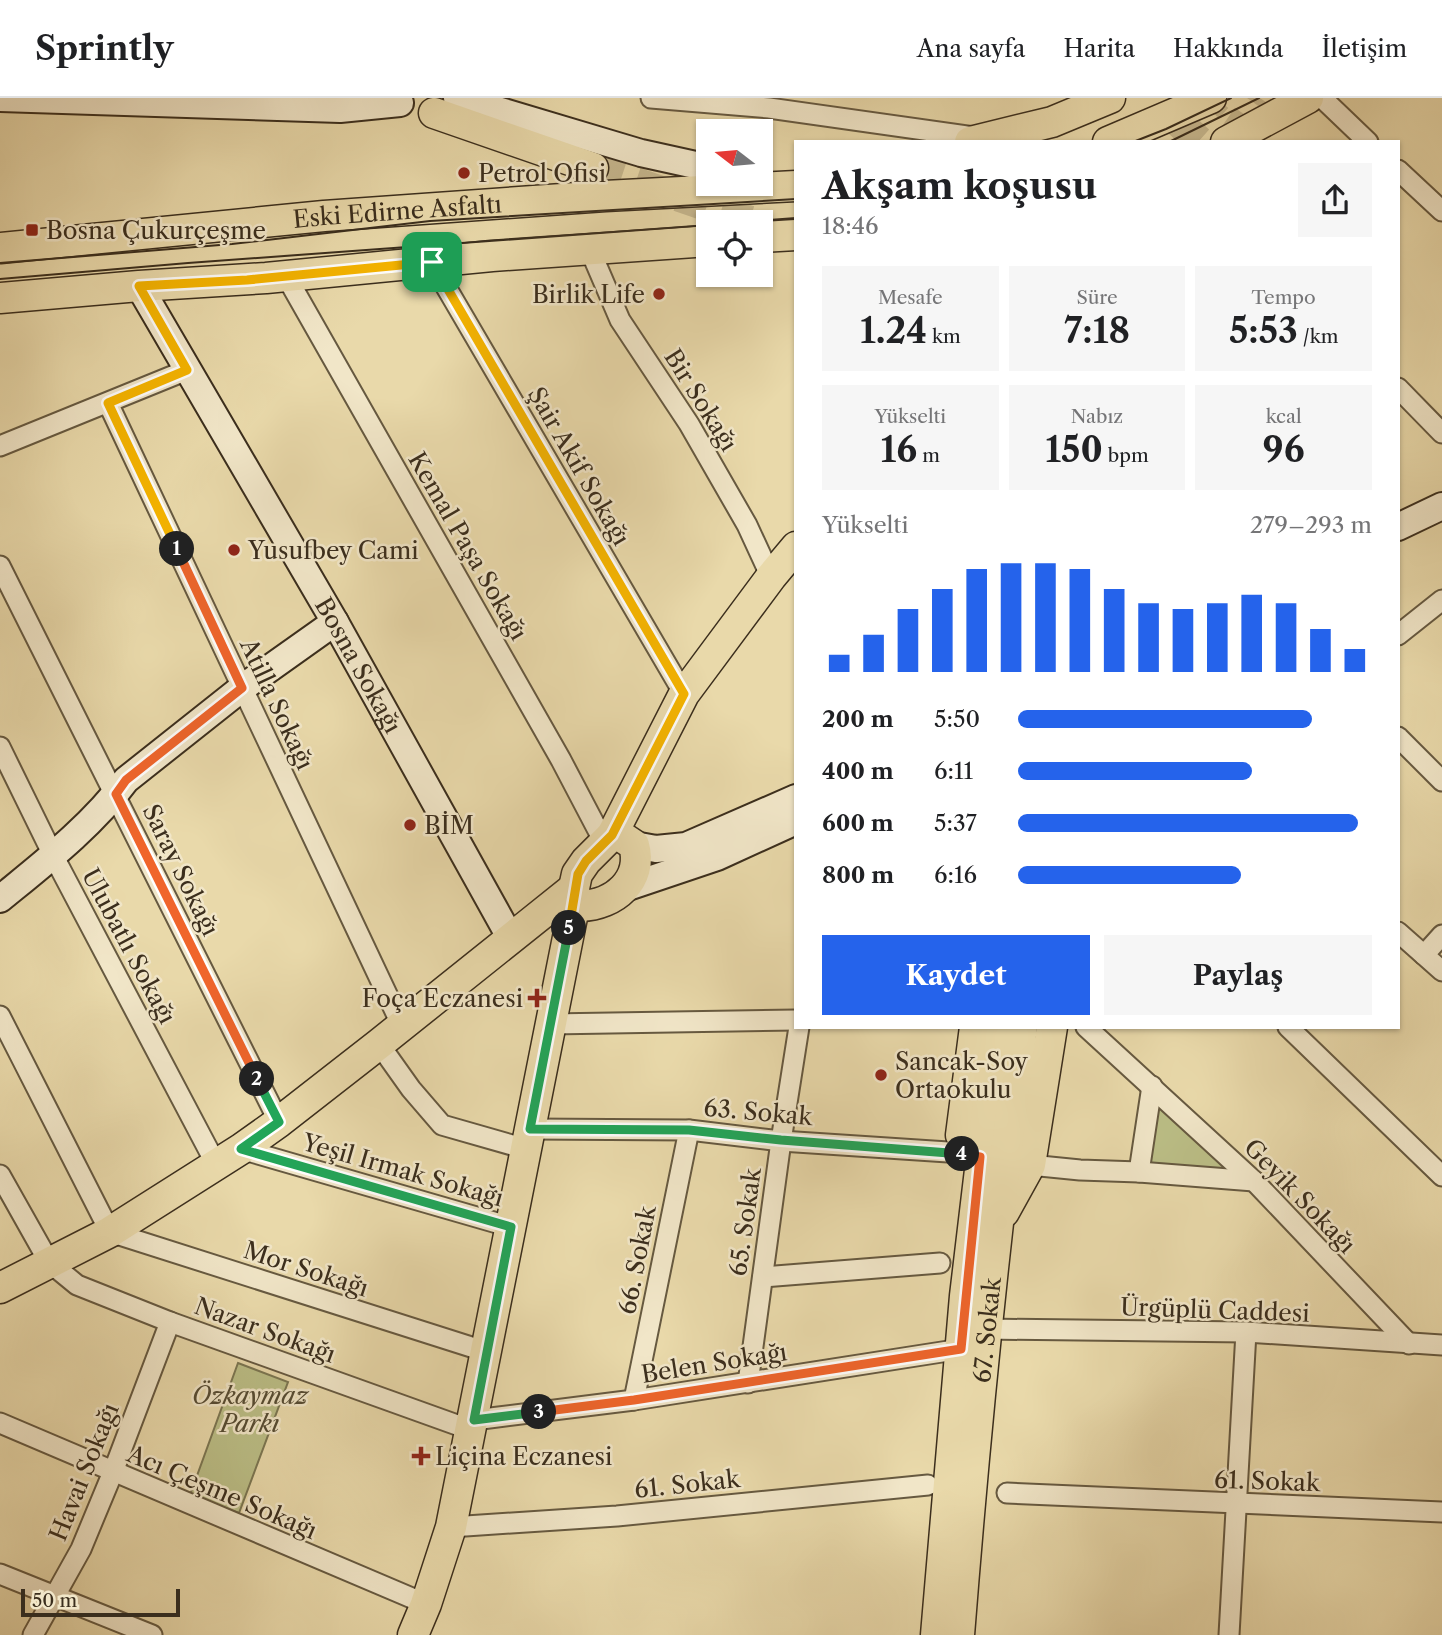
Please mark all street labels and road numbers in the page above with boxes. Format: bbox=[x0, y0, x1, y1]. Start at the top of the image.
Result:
street label: Eski Edirne Asfaltı bbox=[291, 189, 503, 234]
street label: Bir Sokağı bbox=[658, 344, 744, 456]
street label: Şair Akif Sokağı bbox=[522, 382, 636, 550]
street label: Kemal Paşa Sokağı bbox=[402, 447, 534, 645]
street label: Bosna Sokağı bbox=[309, 592, 408, 738]
street label: Atilla Sokağı bbox=[234, 633, 320, 774]
street label: Saray Sokağı bbox=[137, 799, 225, 941]
street label: Ulubatlı Sokağı bbox=[76, 863, 182, 1029]
street label: 63. Sokak bbox=[702, 1093, 815, 1131]
street label: Yeşil Irmak Sokağı bbox=[298, 1127, 507, 1213]
street label: Geyik Sokağı bbox=[1238, 1133, 1362, 1259]
street label: 65. Sokak bbox=[723, 1165, 767, 1278]
street label: 66. Sokak bbox=[612, 1202, 662, 1317]
street label: Mor Sokağı bbox=[240, 1235, 372, 1303]
street label: 67. Sokak bbox=[967, 1275, 1006, 1384]
street label: Nazar Sokağı bbox=[191, 1291, 339, 1369]
street label: Ürgüplü Caddesi bbox=[1120, 1292, 1310, 1328]
street label: Belen Sokağı bbox=[639, 1337, 789, 1389]
street label: Havai Sokağı bbox=[43, 1399, 125, 1545]
street label: Acı Çeşme Sokağı bbox=[122, 1439, 321, 1545]
street label: 61. Sokak bbox=[633, 1464, 742, 1504]
street label: 61. Sokak bbox=[1214, 1465, 1322, 1497]

